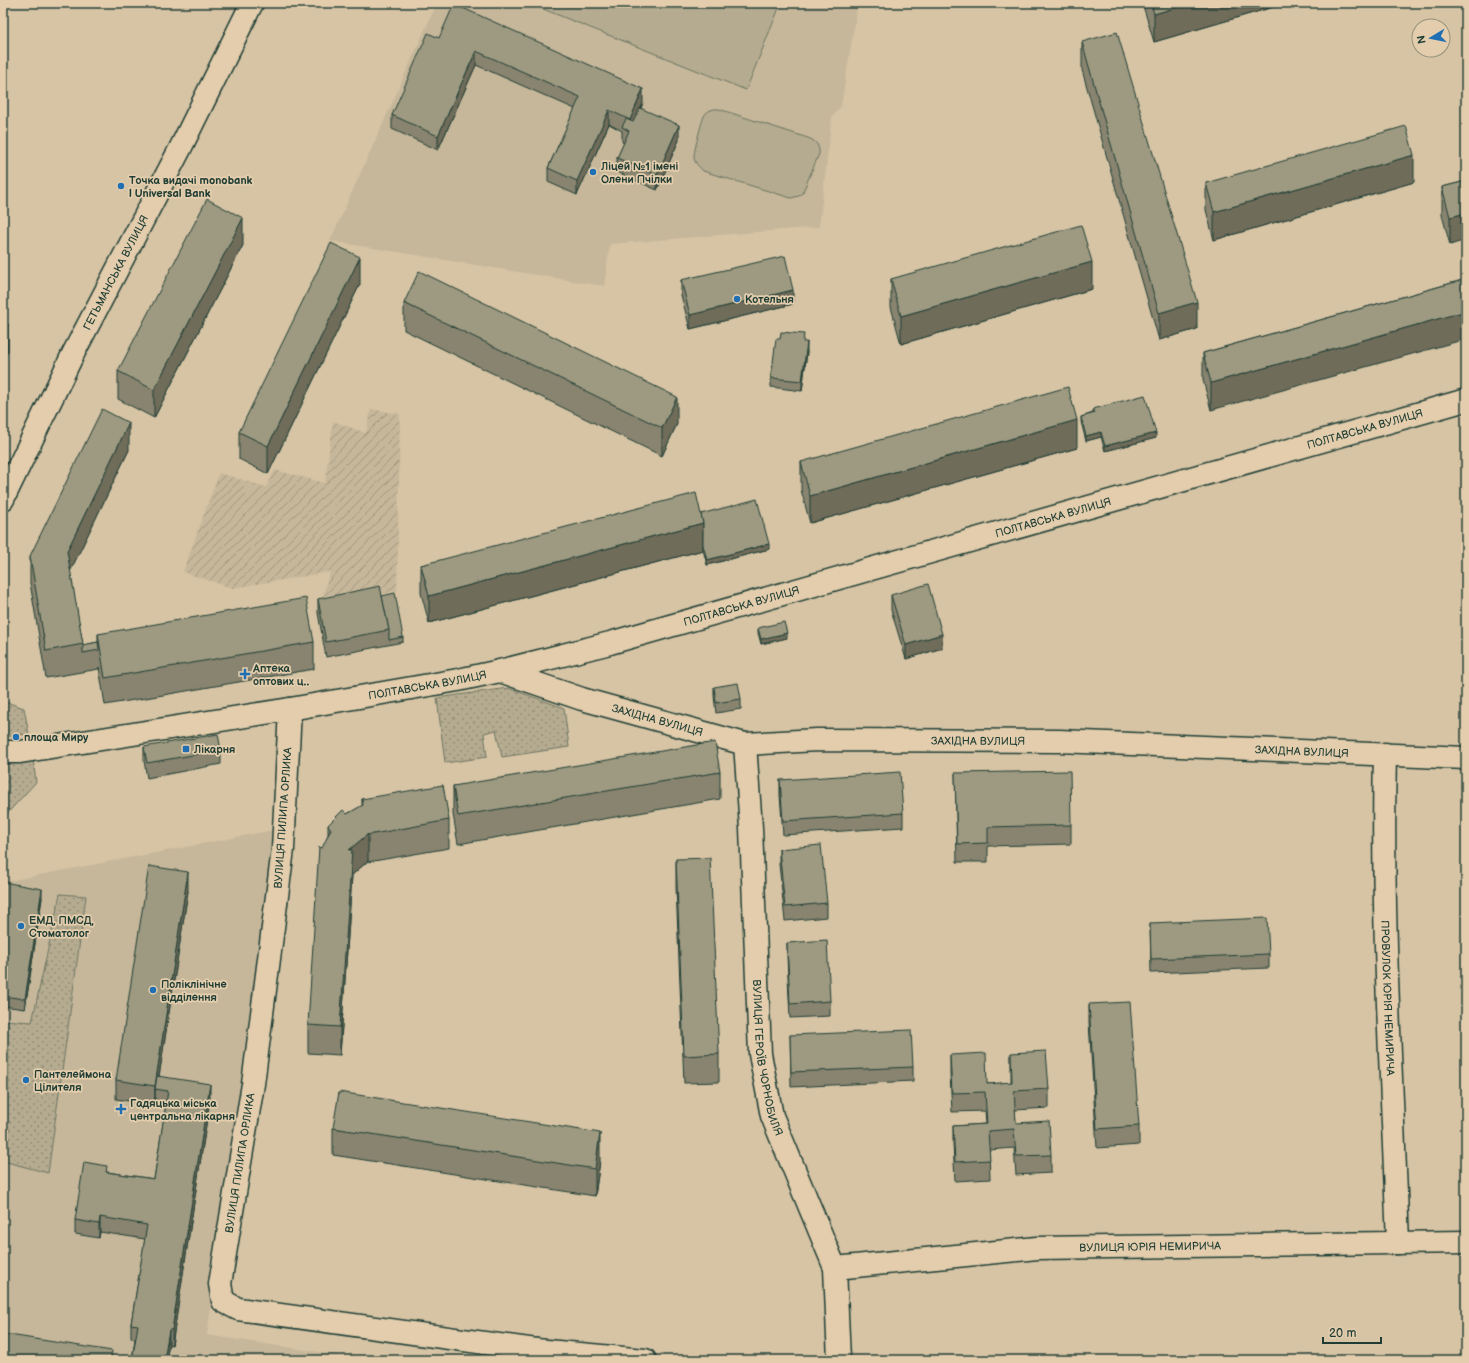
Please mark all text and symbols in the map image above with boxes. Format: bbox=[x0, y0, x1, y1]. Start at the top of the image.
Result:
north arrow bbox=[1411, 18, 1451, 58]
text: N bbox=[1415, 34, 1429, 45]
place label: Ліцей №1 імені Олени Пчілки bbox=[600, 160, 679, 186]
marker: Ліцей №1 імені Олени Пчілки bbox=[588, 167, 598, 177]
place label: Точка видачі monobank | Universal Bank bbox=[129, 174, 253, 200]
marker: Точка видачі monobank | Universal Bank bbox=[116, 181, 126, 191]
street label: ГЕТЬМАНСЬКА ВУЛИЦЯ bbox=[80, 213, 151, 332]
place label: Котельня bbox=[745, 293, 794, 306]
marker: Котельня bbox=[732, 294, 742, 304]
street label: ПОЛТАВСЬКА ВУЛИЦЯ bbox=[1305, 406, 1424, 451]
street label: ПОЛТАВСЬКА ВУЛИЦЯ bbox=[994, 495, 1113, 540]
street label: ПОЛТАВСЬКА ВУЛИЦЯ bbox=[682, 583, 801, 628]
place label: Аптека оптових ц‥ bbox=[252, 662, 309, 688]
street label: ПОЛТАВСЬКА ВУЛИЦЯ bbox=[367, 668, 488, 702]
marker: Аптека оптових ц‥ bbox=[240, 669, 250, 679]
street label: ЗАХІДНА ВУЛИЦЯ bbox=[610, 701, 705, 739]
place label: площа Миру bbox=[24, 731, 89, 744]
marker: площа Миру bbox=[11, 732, 21, 742]
street label: ЗАХІДНА ВУЛИЦЯ bbox=[931, 734, 1025, 747]
place label: Лікарня bbox=[193, 743, 235, 756]
street label: ЗАХІДНА ВУЛИЦЯ bbox=[1255, 743, 1349, 760]
marker: Лікарня bbox=[181, 744, 191, 754]
street label: ВУЛИЦЯ ПИЛИПА ОРЛИКА bbox=[272, 747, 294, 889]
place label: ЕМД, ПМСД, Стоматолог bbox=[29, 914, 94, 940]
street label: ПРОВУЛОК ЮРІЯ НЕМИРИЧА bbox=[1379, 920, 1397, 1076]
marker: ЕМД, ПМСД, Стоматолог bbox=[16, 921, 26, 931]
place label: Поліклінічне відділення bbox=[161, 978, 227, 1004]
street label: ВУЛИЦЯ ГЕРОЇВ ЧОРНОБИЛЯ bbox=[751, 979, 786, 1138]
marker: Поліклінічне відділення bbox=[148, 985, 158, 995]
place label: Пантелеймона Цілителя bbox=[34, 1068, 112, 1094]
marker: Пантелеймона Цілителя bbox=[21, 1075, 31, 1085]
street label: ВУЛИЦЯ ПИЛИПА ОРЛИКА bbox=[223, 1092, 258, 1234]
place label: Гадяцька міська центральна лікарня bbox=[130, 1097, 235, 1123]
marker: Гадяцька міська центральна лікарня bbox=[115, 1103, 127, 1115]
street label: ВУЛИЦЯ ЮРІЯ НЕМИРИЧА bbox=[1079, 1239, 1221, 1254]
scale bar bbox=[1323, 1319, 1381, 1345]
text: 20 m bbox=[1329, 1326, 1356, 1341]

